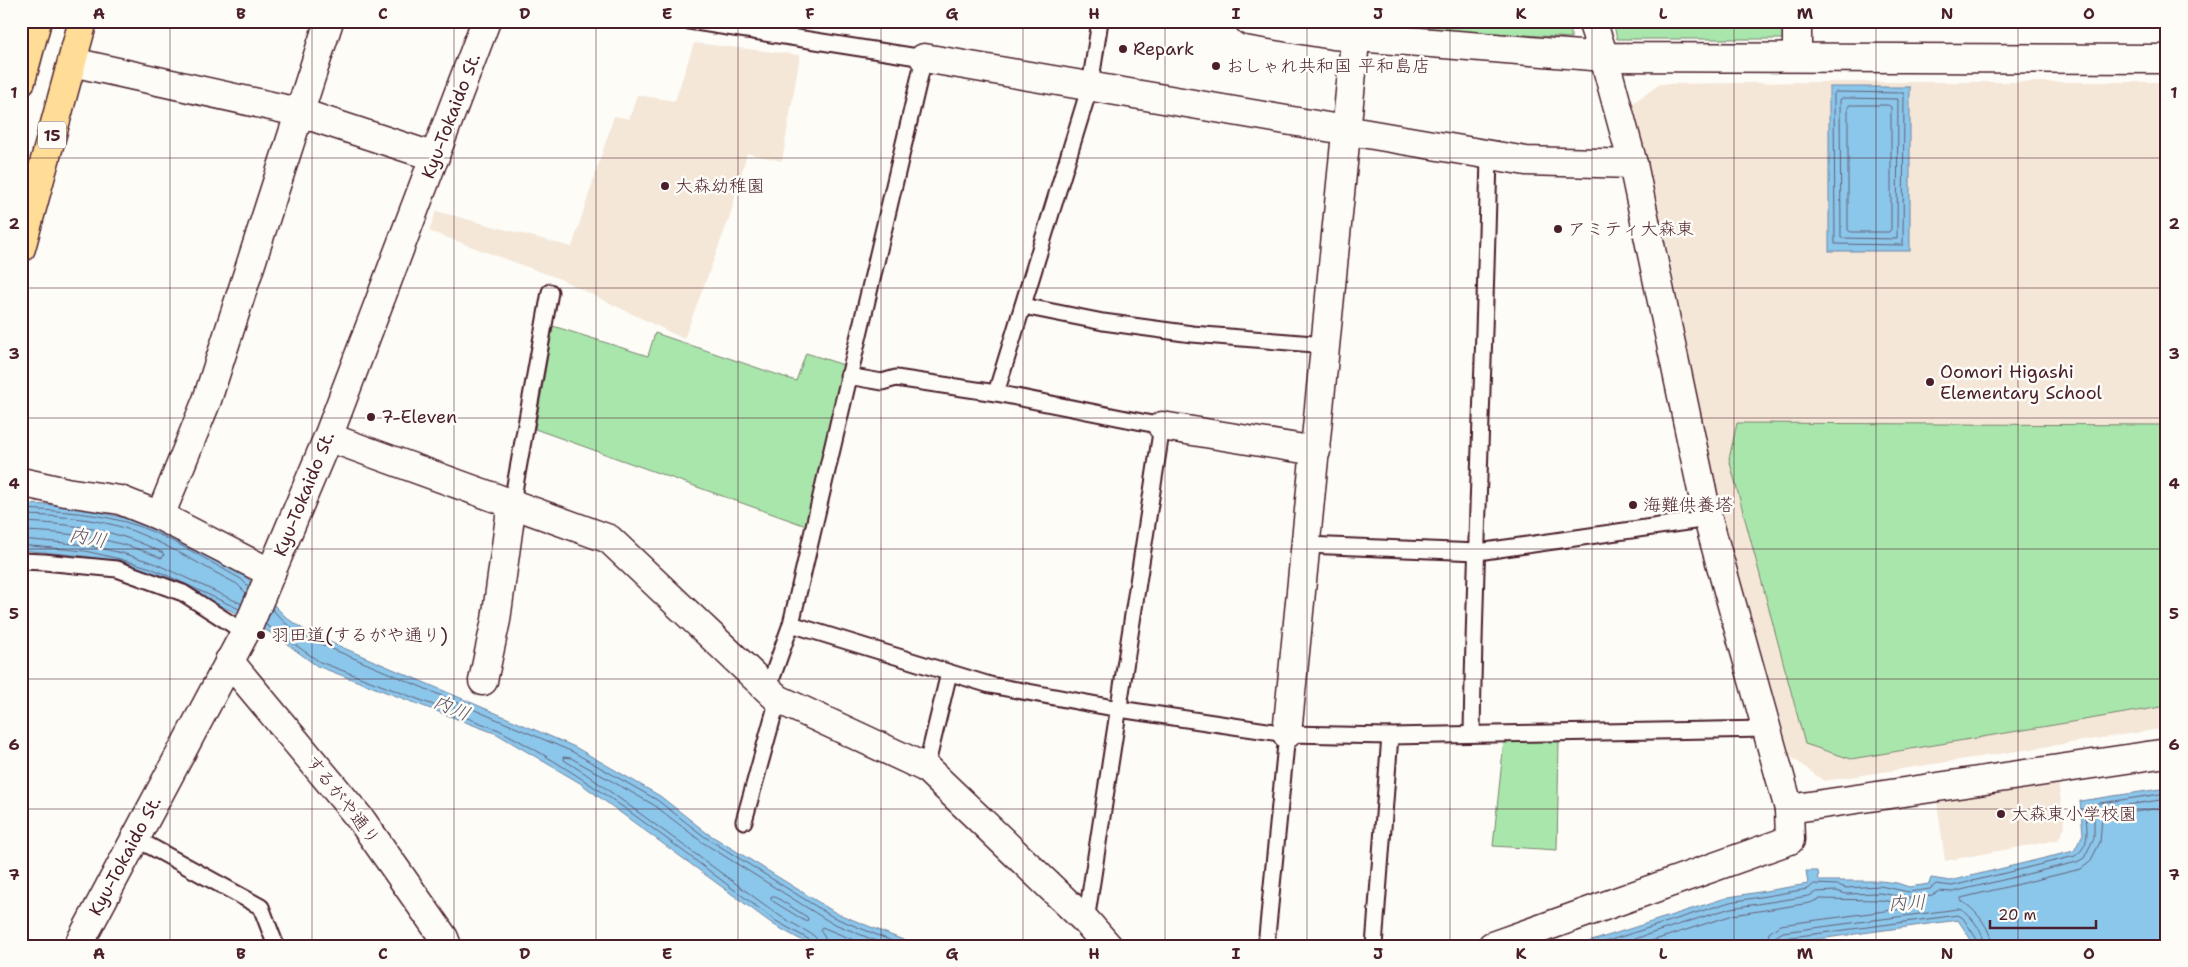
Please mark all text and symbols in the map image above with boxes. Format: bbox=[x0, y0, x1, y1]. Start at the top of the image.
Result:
text: A bbox=[93, 3, 105, 24]
text: B bbox=[236, 3, 246, 24]
text: C bbox=[378, 3, 388, 24]
text: D bbox=[519, 3, 531, 24]
text: E bbox=[662, 3, 672, 24]
text: F bbox=[805, 3, 815, 24]
text: G bbox=[946, 3, 959, 24]
text: H bbox=[1088, 3, 1100, 24]
text: I bbox=[1232, 3, 1241, 24]
text: J bbox=[1373, 3, 1383, 24]
text: K bbox=[1516, 3, 1527, 24]
text: L bbox=[1659, 3, 1668, 24]
text: M bbox=[1797, 3, 1814, 24]
text: N bbox=[1941, 3, 1953, 24]
text: O bbox=[2083, 3, 2095, 24]
place label: Repark bbox=[1133, 37, 1194, 61]
marker: Repark bbox=[1117, 43, 1129, 55]
street label: Kyu-Tokaido St. bbox=[416, 50, 486, 182]
place label: おしゃれ共和国 平和島店 bbox=[1226, 54, 1430, 78]
marker: おしゃれ共和国 平和島店 bbox=[1210, 60, 1222, 72]
text: 1 bbox=[10, 82, 18, 103]
text: 1 bbox=[2170, 82, 2178, 103]
road number: 15 bbox=[38, 122, 66, 148]
place label: 大森幼稚園 bbox=[675, 174, 765, 198]
marker: 大森幼稚園 bbox=[659, 180, 671, 192]
text: 2 bbox=[8, 213, 20, 234]
text: 2 bbox=[2168, 213, 2180, 234]
place label: アミティ大森東 bbox=[1568, 217, 1694, 241]
marker: アミティ大森東 bbox=[1552, 223, 1564, 235]
text: 3 bbox=[8, 343, 20, 364]
text: 3 bbox=[2168, 343, 2180, 364]
place label: Oomori Higashi Elementary School bbox=[1940, 360, 2103, 405]
marker: Oomori Higashi Elementary School bbox=[1924, 376, 1936, 388]
place label: 7-Eleven bbox=[381, 405, 457, 429]
marker: 7-Eleven bbox=[365, 411, 377, 423]
street label: Kyu-Tokaido St. bbox=[268, 428, 340, 560]
text: 4 bbox=[8, 473, 20, 494]
text: 4 bbox=[2168, 473, 2180, 494]
place label: 海難供養塔 bbox=[1643, 493, 1733, 517]
marker: 海難供養塔 bbox=[1627, 499, 1639, 511]
water label: 内川 bbox=[67, 522, 109, 553]
text: 5 bbox=[9, 603, 19, 624]
text: 5 bbox=[2169, 603, 2179, 624]
place label: 羽田道(するがや通り) bbox=[271, 623, 448, 647]
marker: 羽田道(するがや通り) bbox=[255, 629, 267, 641]
water label: 内川 bbox=[429, 689, 474, 726]
text: 6 bbox=[8, 734, 20, 755]
text: 6 bbox=[2168, 734, 2180, 755]
street label: するがや通り bbox=[300, 750, 386, 850]
street label: Kyu-Tokaido St. bbox=[83, 792, 167, 920]
place label: 大森東小学校園 bbox=[2011, 802, 2137, 826]
marker: 大森東小学校園 bbox=[1995, 808, 2007, 820]
text: 7 bbox=[8, 864, 20, 885]
text: 7 bbox=[2168, 864, 2180, 885]
water label: 内川 bbox=[1888, 889, 1926, 916]
scale bar bbox=[1990, 897, 2097, 929]
text: 20 m bbox=[1998, 905, 2037, 925]
text: A bbox=[93, 943, 105, 964]
text: B bbox=[236, 943, 246, 964]
text: C bbox=[378, 943, 388, 964]
text: D bbox=[519, 943, 531, 964]
text: E bbox=[662, 943, 672, 964]
text: F bbox=[805, 943, 815, 964]
text: G bbox=[946, 943, 959, 964]
text: H bbox=[1088, 943, 1100, 964]
text: I bbox=[1232, 943, 1241, 964]
text: J bbox=[1373, 943, 1383, 964]
text: K bbox=[1516, 943, 1527, 964]
text: L bbox=[1659, 943, 1668, 964]
text: M bbox=[1797, 943, 1814, 964]
text: N bbox=[1941, 943, 1953, 964]
text: O bbox=[2083, 943, 2095, 964]

